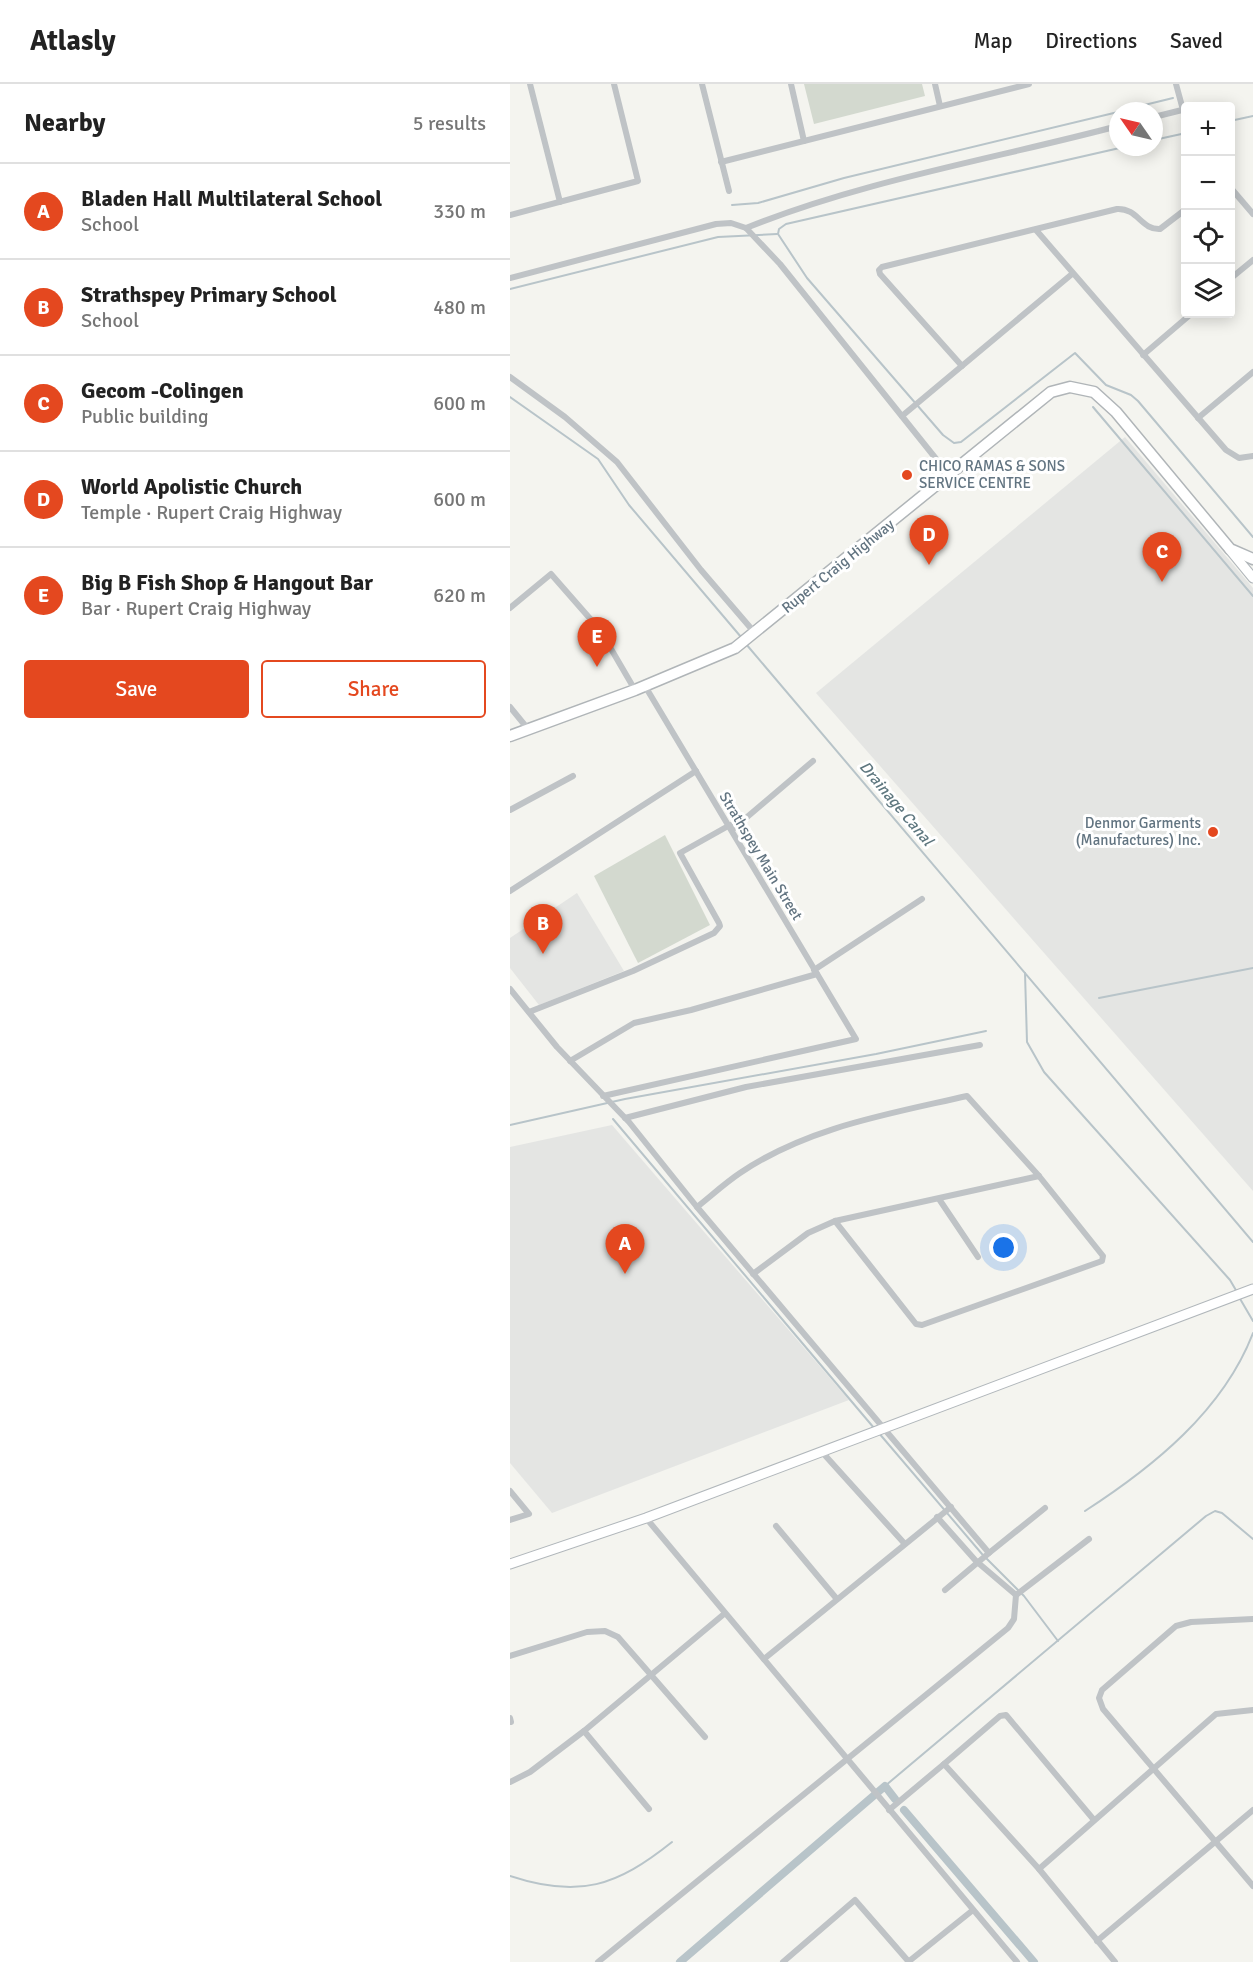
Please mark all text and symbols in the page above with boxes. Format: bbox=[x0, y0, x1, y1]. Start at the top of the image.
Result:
text: Atlasly bbox=[30, 24, 116, 58]
text: Map bbox=[974, 28, 1012, 54]
text: Directions bbox=[1045, 28, 1137, 54]
text: Saved bbox=[1170, 28, 1223, 54]
north arrow bbox=[1109, 102, 1163, 156]
map controls bbox=[1181, 102, 1235, 318]
button: + bbox=[1181, 102, 1235, 156]
text: Nearby bbox=[24, 107, 105, 139]
text: 5 results bbox=[413, 111, 486, 136]
button: − bbox=[1181, 156, 1235, 210]
text: Bladen Hall Multilateral School bbox=[81, 185, 382, 212]
text: A bbox=[37, 199, 50, 224]
text: 330 m bbox=[433, 199, 486, 224]
button: locate bbox=[1181, 210, 1235, 264]
text: School bbox=[81, 212, 139, 237]
button: layers bbox=[1181, 264, 1235, 318]
text: Strathspey Primary School bbox=[81, 281, 337, 308]
text: B bbox=[37, 295, 50, 320]
text: 480 m bbox=[433, 295, 486, 320]
text: School bbox=[81, 308, 139, 333]
text: Gecom -Colingen bbox=[81, 377, 244, 404]
text: C bbox=[37, 391, 50, 416]
text: 600 m bbox=[433, 391, 486, 416]
text: Public building bbox=[81, 404, 209, 429]
place label: CHICO RAMAS & SONS SERVICE CENTRE bbox=[919, 457, 1065, 492]
marker: CHICO RAMAS & SONS SERVICE CENTRE bbox=[900, 468, 914, 482]
text: World Apolistic Church bbox=[81, 473, 302, 500]
text: D bbox=[37, 487, 50, 512]
text: 600 m bbox=[433, 487, 486, 512]
text: Temple · Rupert Craig Highway bbox=[81, 500, 342, 525]
street label: Rupert Craig Highway bbox=[778, 515, 898, 617]
pin: D bbox=[910, 516, 948, 565]
pin: C bbox=[1142, 532, 1182, 582]
text: Big B Fish Shop & Hangout Bar bbox=[81, 569, 373, 596]
text: E bbox=[38, 583, 49, 608]
text: 620 m bbox=[433, 583, 486, 608]
text: Bar · Rupert Craig Highway bbox=[81, 596, 311, 621]
pin: E bbox=[578, 618, 616, 667]
button: Save bbox=[24, 660, 249, 718]
button: Share bbox=[261, 660, 486, 718]
water label: Drainage Canal bbox=[855, 757, 938, 851]
street label: Strathspey Main Street bbox=[716, 789, 806, 923]
place label: Denmor Garments (Manufactures) Inc. bbox=[1076, 814, 1201, 849]
marker: Denmor Garments (Manufactures) Inc. bbox=[1206, 825, 1220, 839]
pin: B bbox=[524, 904, 562, 954]
pin: A bbox=[606, 1224, 644, 1274]
your location bbox=[989, 1233, 1018, 1262]

